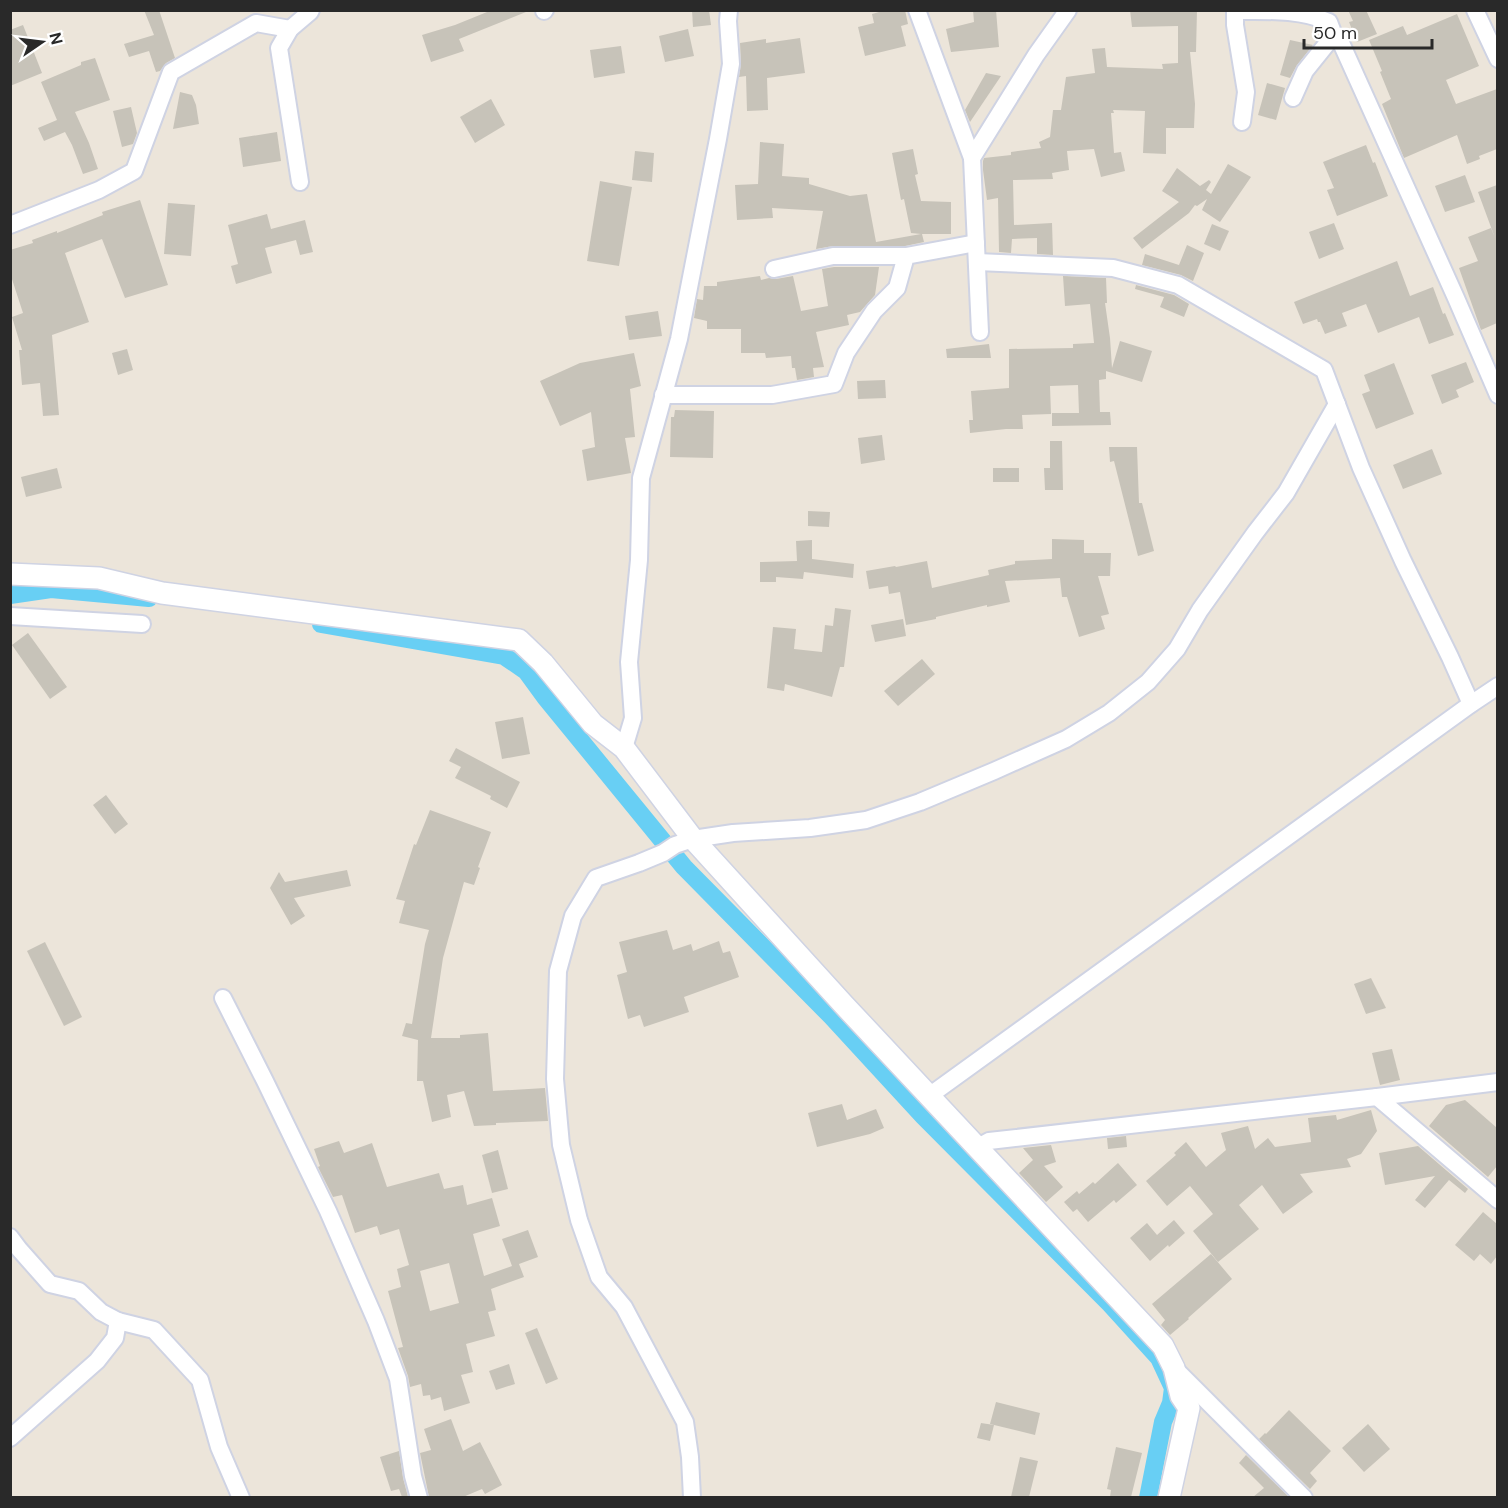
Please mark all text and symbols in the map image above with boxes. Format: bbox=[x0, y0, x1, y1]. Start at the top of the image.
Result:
north arrow bbox=[12, 12, 72, 72]
scale bar bbox=[1304, 12, 1432, 50]
text: 50 m bbox=[1313, 21, 1357, 45]
text: N bbox=[44, 30, 68, 47]

